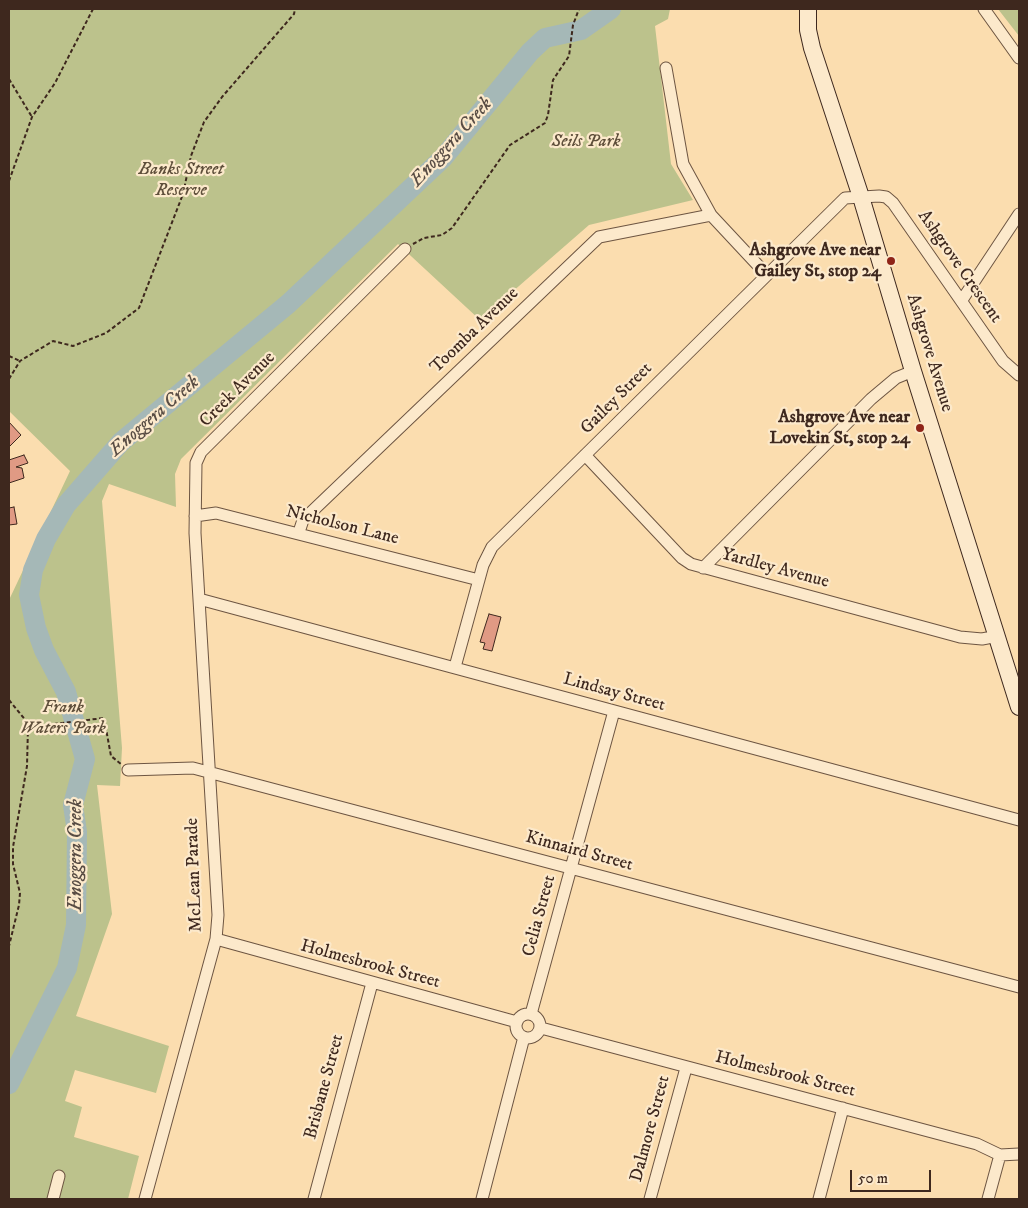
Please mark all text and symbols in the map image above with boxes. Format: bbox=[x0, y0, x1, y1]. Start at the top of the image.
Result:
water label: Enoggera Creek bbox=[406, 94, 498, 192]
park label: Seils Park bbox=[551, 131, 621, 153]
park label: Banks Street Reserve bbox=[138, 159, 224, 202]
street label: Ashgrove Crescent bbox=[912, 206, 1006, 328]
place label: Ashgrove Ave near Gailey St, stop 24 bbox=[749, 240, 881, 282]
marker: Ashgrove Ave near Gailey St, stop 24 bbox=[885, 255, 897, 267]
street label: Toomba Avenue bbox=[426, 283, 524, 379]
street label: Ashgrove Avenue bbox=[901, 291, 957, 415]
street label: Creek Avenue bbox=[196, 348, 280, 432]
street label: Gailey Street bbox=[577, 359, 657, 439]
water label: Enoggera Creek bbox=[105, 372, 205, 462]
place label: Ashgrove Ave near Lovekin St, stop 24 bbox=[770, 407, 910, 449]
marker: Ashgrove Ave near Lovekin St, stop 24 bbox=[914, 422, 926, 434]
street label: Nicholson Lane bbox=[283, 502, 401, 550]
street label: Yardley Avenue bbox=[719, 544, 831, 594]
street label: Lindsay Street bbox=[561, 669, 667, 717]
park label: Frank Waters Park bbox=[20, 697, 106, 740]
water label: Enoggera Creek bbox=[66, 799, 88, 911]
street label: McLean Parade bbox=[182, 818, 208, 932]
street label: Kinnaird Street bbox=[523, 827, 635, 877]
street label: Celia Street bbox=[519, 873, 561, 959]
street label: Holmesbrook Street bbox=[298, 936, 442, 994]
street label: Brisbane Street bbox=[301, 1032, 349, 1142]
street label: Holmesbrook Street bbox=[713, 1047, 857, 1103]
street label: Dalmore Street bbox=[626, 1073, 676, 1185]
scale bar bbox=[853, 1160, 934, 1192]
text: 50 m bbox=[858, 1169, 888, 1188]

